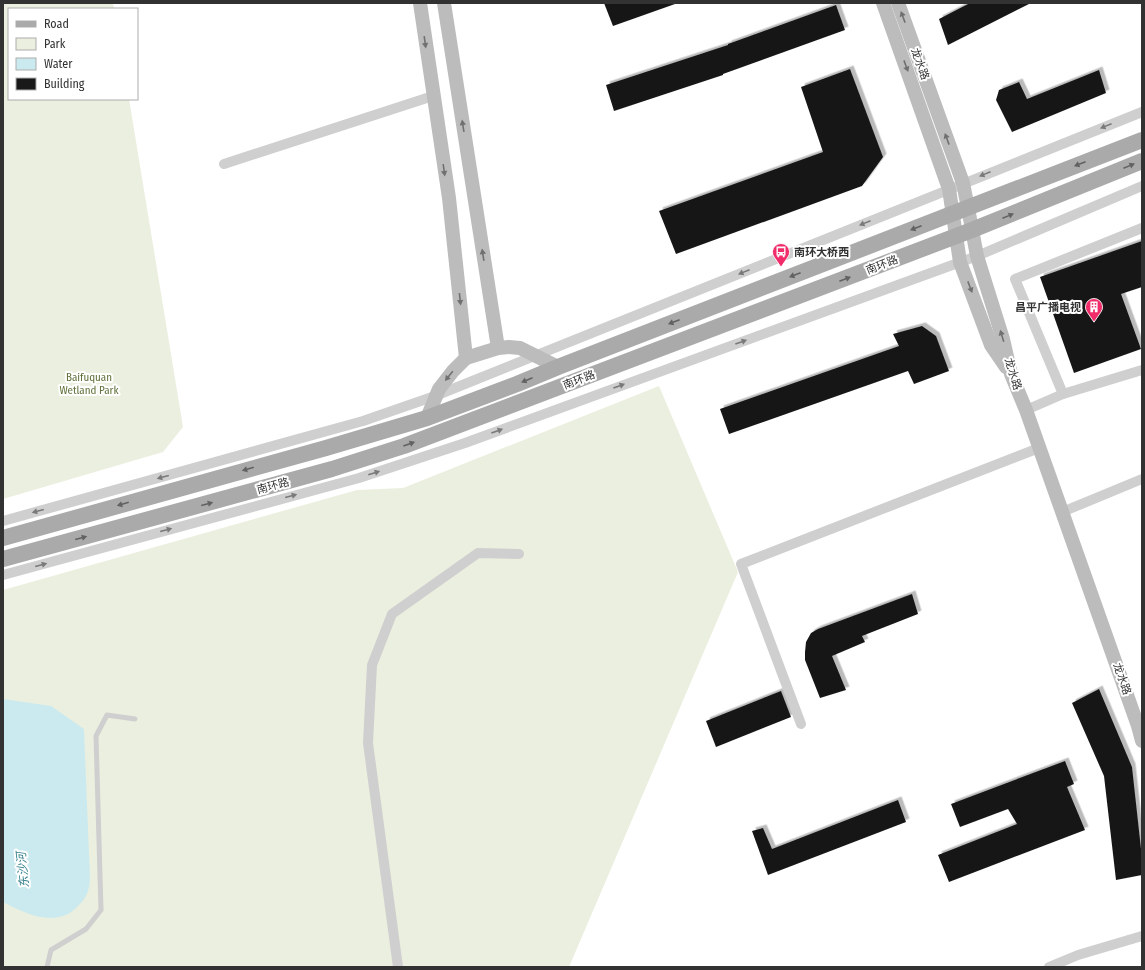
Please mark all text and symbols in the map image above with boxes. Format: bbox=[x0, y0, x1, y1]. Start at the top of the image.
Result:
legend bbox=[8, 8, 138, 100]
one-way arrow bbox=[899, 10, 905, 22]
text: Road bbox=[44, 17, 69, 31]
one-way arrow bbox=[422, 36, 428, 48]
text: Park bbox=[44, 37, 66, 51]
street label: 龙水路 bbox=[908, 46, 932, 82]
text: Water bbox=[44, 57, 73, 71]
one-way arrow bbox=[903, 61, 909, 73]
text: Building bbox=[44, 77, 85, 91]
one-way arrow bbox=[460, 120, 466, 132]
one-way arrow bbox=[1099, 124, 1111, 130]
one-way arrow bbox=[943, 133, 949, 145]
one-way arrow bbox=[1073, 162, 1085, 168]
one-way arrow bbox=[1123, 163, 1135, 169]
one-way arrow bbox=[441, 164, 447, 176]
one-way arrow bbox=[979, 172, 991, 178]
one-way arrow bbox=[1003, 212, 1015, 218]
one-way arrow bbox=[858, 221, 870, 227]
one-way arrow bbox=[910, 225, 922, 231]
bus stop icon: 南环大桥西 bbox=[771, 242, 791, 267]
place label: 南环大桥西 bbox=[794, 246, 849, 259]
one-way arrow bbox=[480, 248, 486, 261]
street label: 南环路 bbox=[864, 253, 900, 277]
one-way arrow bbox=[739, 269, 750, 275]
one-way arrow bbox=[789, 273, 801, 279]
one-way arrow bbox=[840, 276, 852, 282]
one-way arrow bbox=[967, 282, 973, 294]
one-way arrow bbox=[457, 293, 463, 305]
building icon: 昌平广播电视 bbox=[1084, 297, 1104, 322]
place label: 昌平广播电视 bbox=[1015, 301, 1081, 314]
one-way arrow bbox=[668, 320, 680, 326]
one-way arrow bbox=[999, 330, 1005, 342]
one-way arrow bbox=[736, 339, 748, 345]
street label: 龙水路 bbox=[1002, 356, 1024, 392]
street label: 南环路 bbox=[561, 368, 597, 392]
park label: Baifuquan Wetland Park bbox=[59, 371, 119, 397]
one-way arrow bbox=[444, 371, 453, 382]
one-way arrow bbox=[522, 377, 533, 383]
one-way arrow bbox=[613, 383, 625, 389]
one-way arrow bbox=[491, 428, 503, 434]
one-way arrow bbox=[404, 441, 416, 447]
one-way arrow bbox=[242, 467, 255, 473]
one-way arrow bbox=[368, 469, 380, 475]
one-way arrow bbox=[157, 474, 169, 480]
street label: 南环路 bbox=[255, 475, 291, 497]
one-way arrow bbox=[286, 493, 298, 499]
one-way arrow bbox=[117, 501, 129, 507]
one-way arrow bbox=[201, 501, 213, 507]
one-way arrow bbox=[32, 508, 44, 514]
one-way arrow bbox=[160, 527, 172, 533]
one-way arrow bbox=[75, 535, 87, 541]
one-way arrow bbox=[35, 562, 47, 568]
street label: 龙水路 bbox=[1110, 661, 1134, 697]
water label: 东沙河 bbox=[14, 849, 32, 889]

